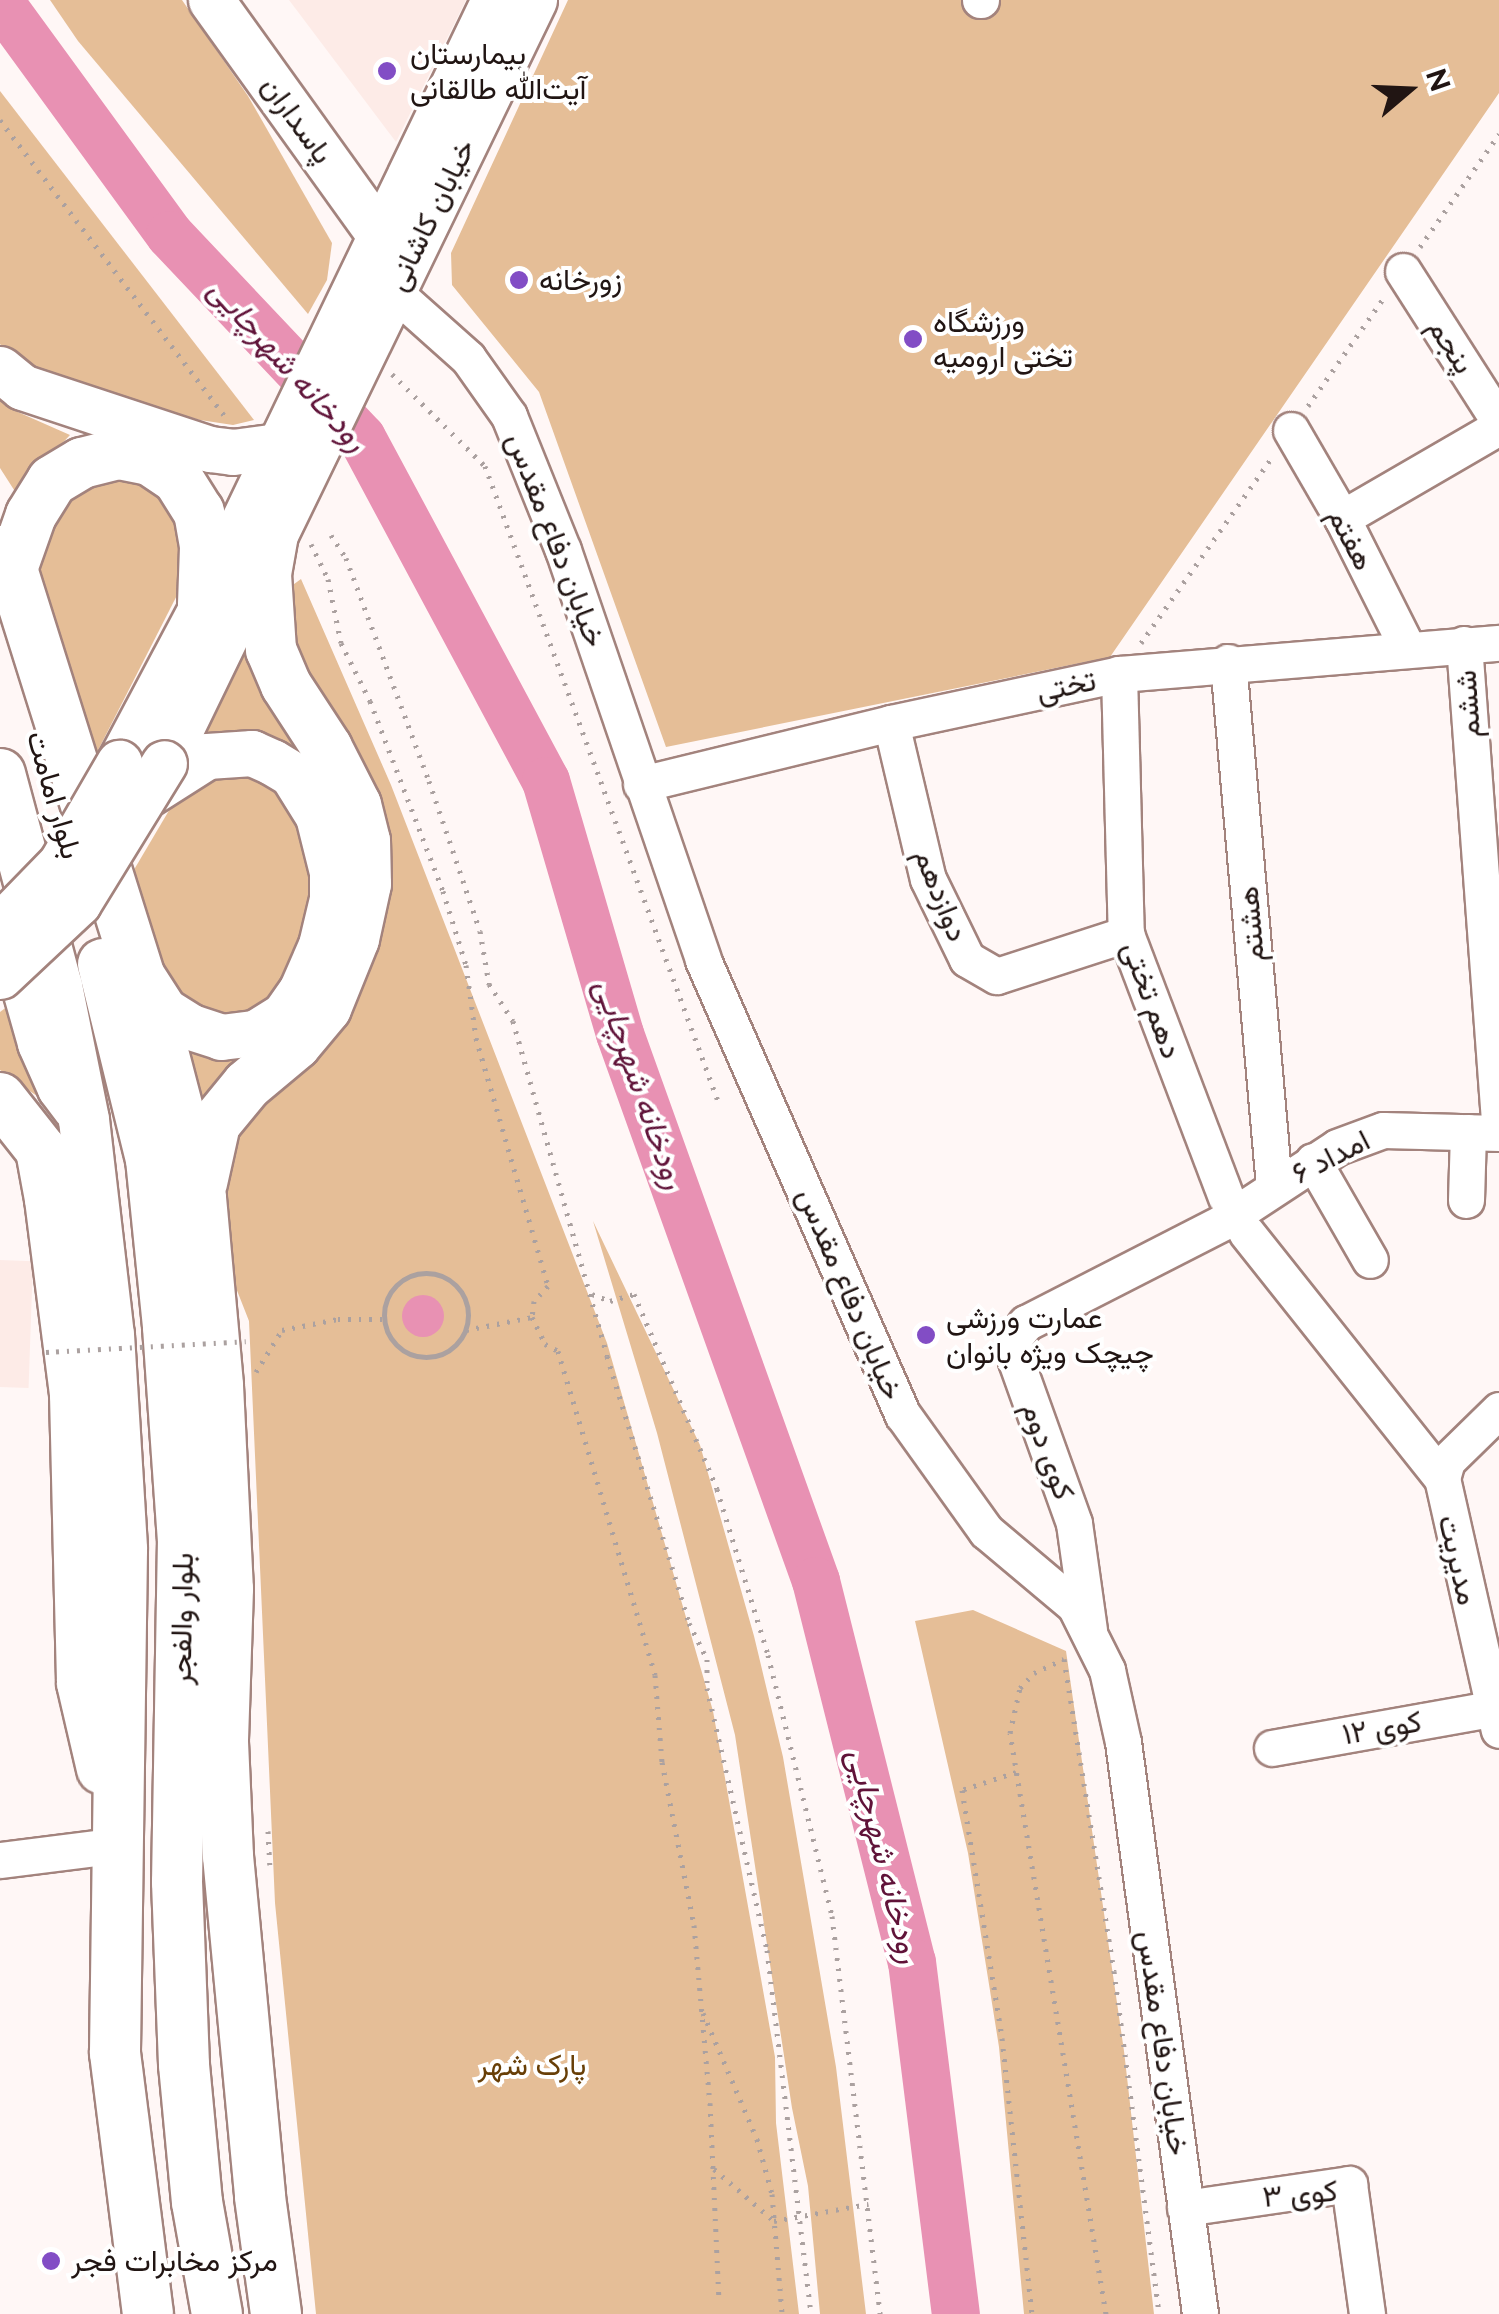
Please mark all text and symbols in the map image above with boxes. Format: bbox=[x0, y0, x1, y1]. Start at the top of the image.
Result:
place label: بیمارستان آیت‌الله طالقانی bbox=[410, 36, 586, 106]
north arrow bbox=[1359, 40, 1459, 140]
marker: بیمارستان آیت‌الله طالقانی bbox=[374, 58, 400, 84]
text: N bbox=[1419, 65, 1457, 96]
street label: پاسداران bbox=[253, 69, 341, 171]
street label: خیابان کاشانی bbox=[379, 133, 483, 297]
place label: زورخانه bbox=[539, 262, 622, 298]
marker: زورخانه bbox=[508, 269, 530, 291]
water label: رودخانه شهرچایی bbox=[200, 271, 376, 459]
place label: ورزشگاه تختی ارومیه bbox=[933, 304, 1073, 374]
street label: پنجم bbox=[1420, 311, 1482, 381]
marker: ورزشگاه تختی ارومیه bbox=[902, 328, 924, 350]
street label: خیابان دفاع مقدس bbox=[499, 428, 613, 652]
street label: هفتم bbox=[1320, 502, 1382, 576]
street label: تختی bbox=[1033, 662, 1099, 710]
street label: ششم bbox=[1448, 669, 1488, 739]
street label: بلوار امامت bbox=[19, 727, 89, 863]
street label: دوازدهم bbox=[906, 843, 976, 947]
street label: هشتم bbox=[1230, 885, 1272, 963]
street label: دهم تختی bbox=[1114, 937, 1190, 1063]
water label: رودخانه شهرچایی bbox=[586, 974, 694, 1194]
street label: امداد ۶ bbox=[1286, 1122, 1376, 1192]
street label: خیابان دفاع مقدس bbox=[789, 1183, 911, 1405]
place label: عمارت ورزشی چیچک ویژه بانوان bbox=[946, 1300, 1154, 1370]
marker: عمارت ورزشی چیچک ویژه بانوان bbox=[915, 1324, 937, 1346]
street label: کوی دوم bbox=[1014, 1397, 1082, 1505]
street label: مدیریت bbox=[1430, 1512, 1486, 1608]
street label: بلوار والفجر bbox=[163, 1552, 201, 1686]
street label: کوی ۱۲ bbox=[1340, 1703, 1424, 1753]
water label: رودخانه شهرچایی bbox=[839, 1745, 929, 1967]
street label: خیابان دفاع مقدس bbox=[1129, 1928, 1197, 2158]
park label: پارک شهر bbox=[478, 2047, 586, 2083]
street label: کوی ۳ bbox=[1261, 2173, 1339, 2215]
place label: مرکز مخابرات فجر bbox=[71, 2243, 278, 2279]
marker: مرکز مخابرات فجر bbox=[40, 2250, 62, 2272]

